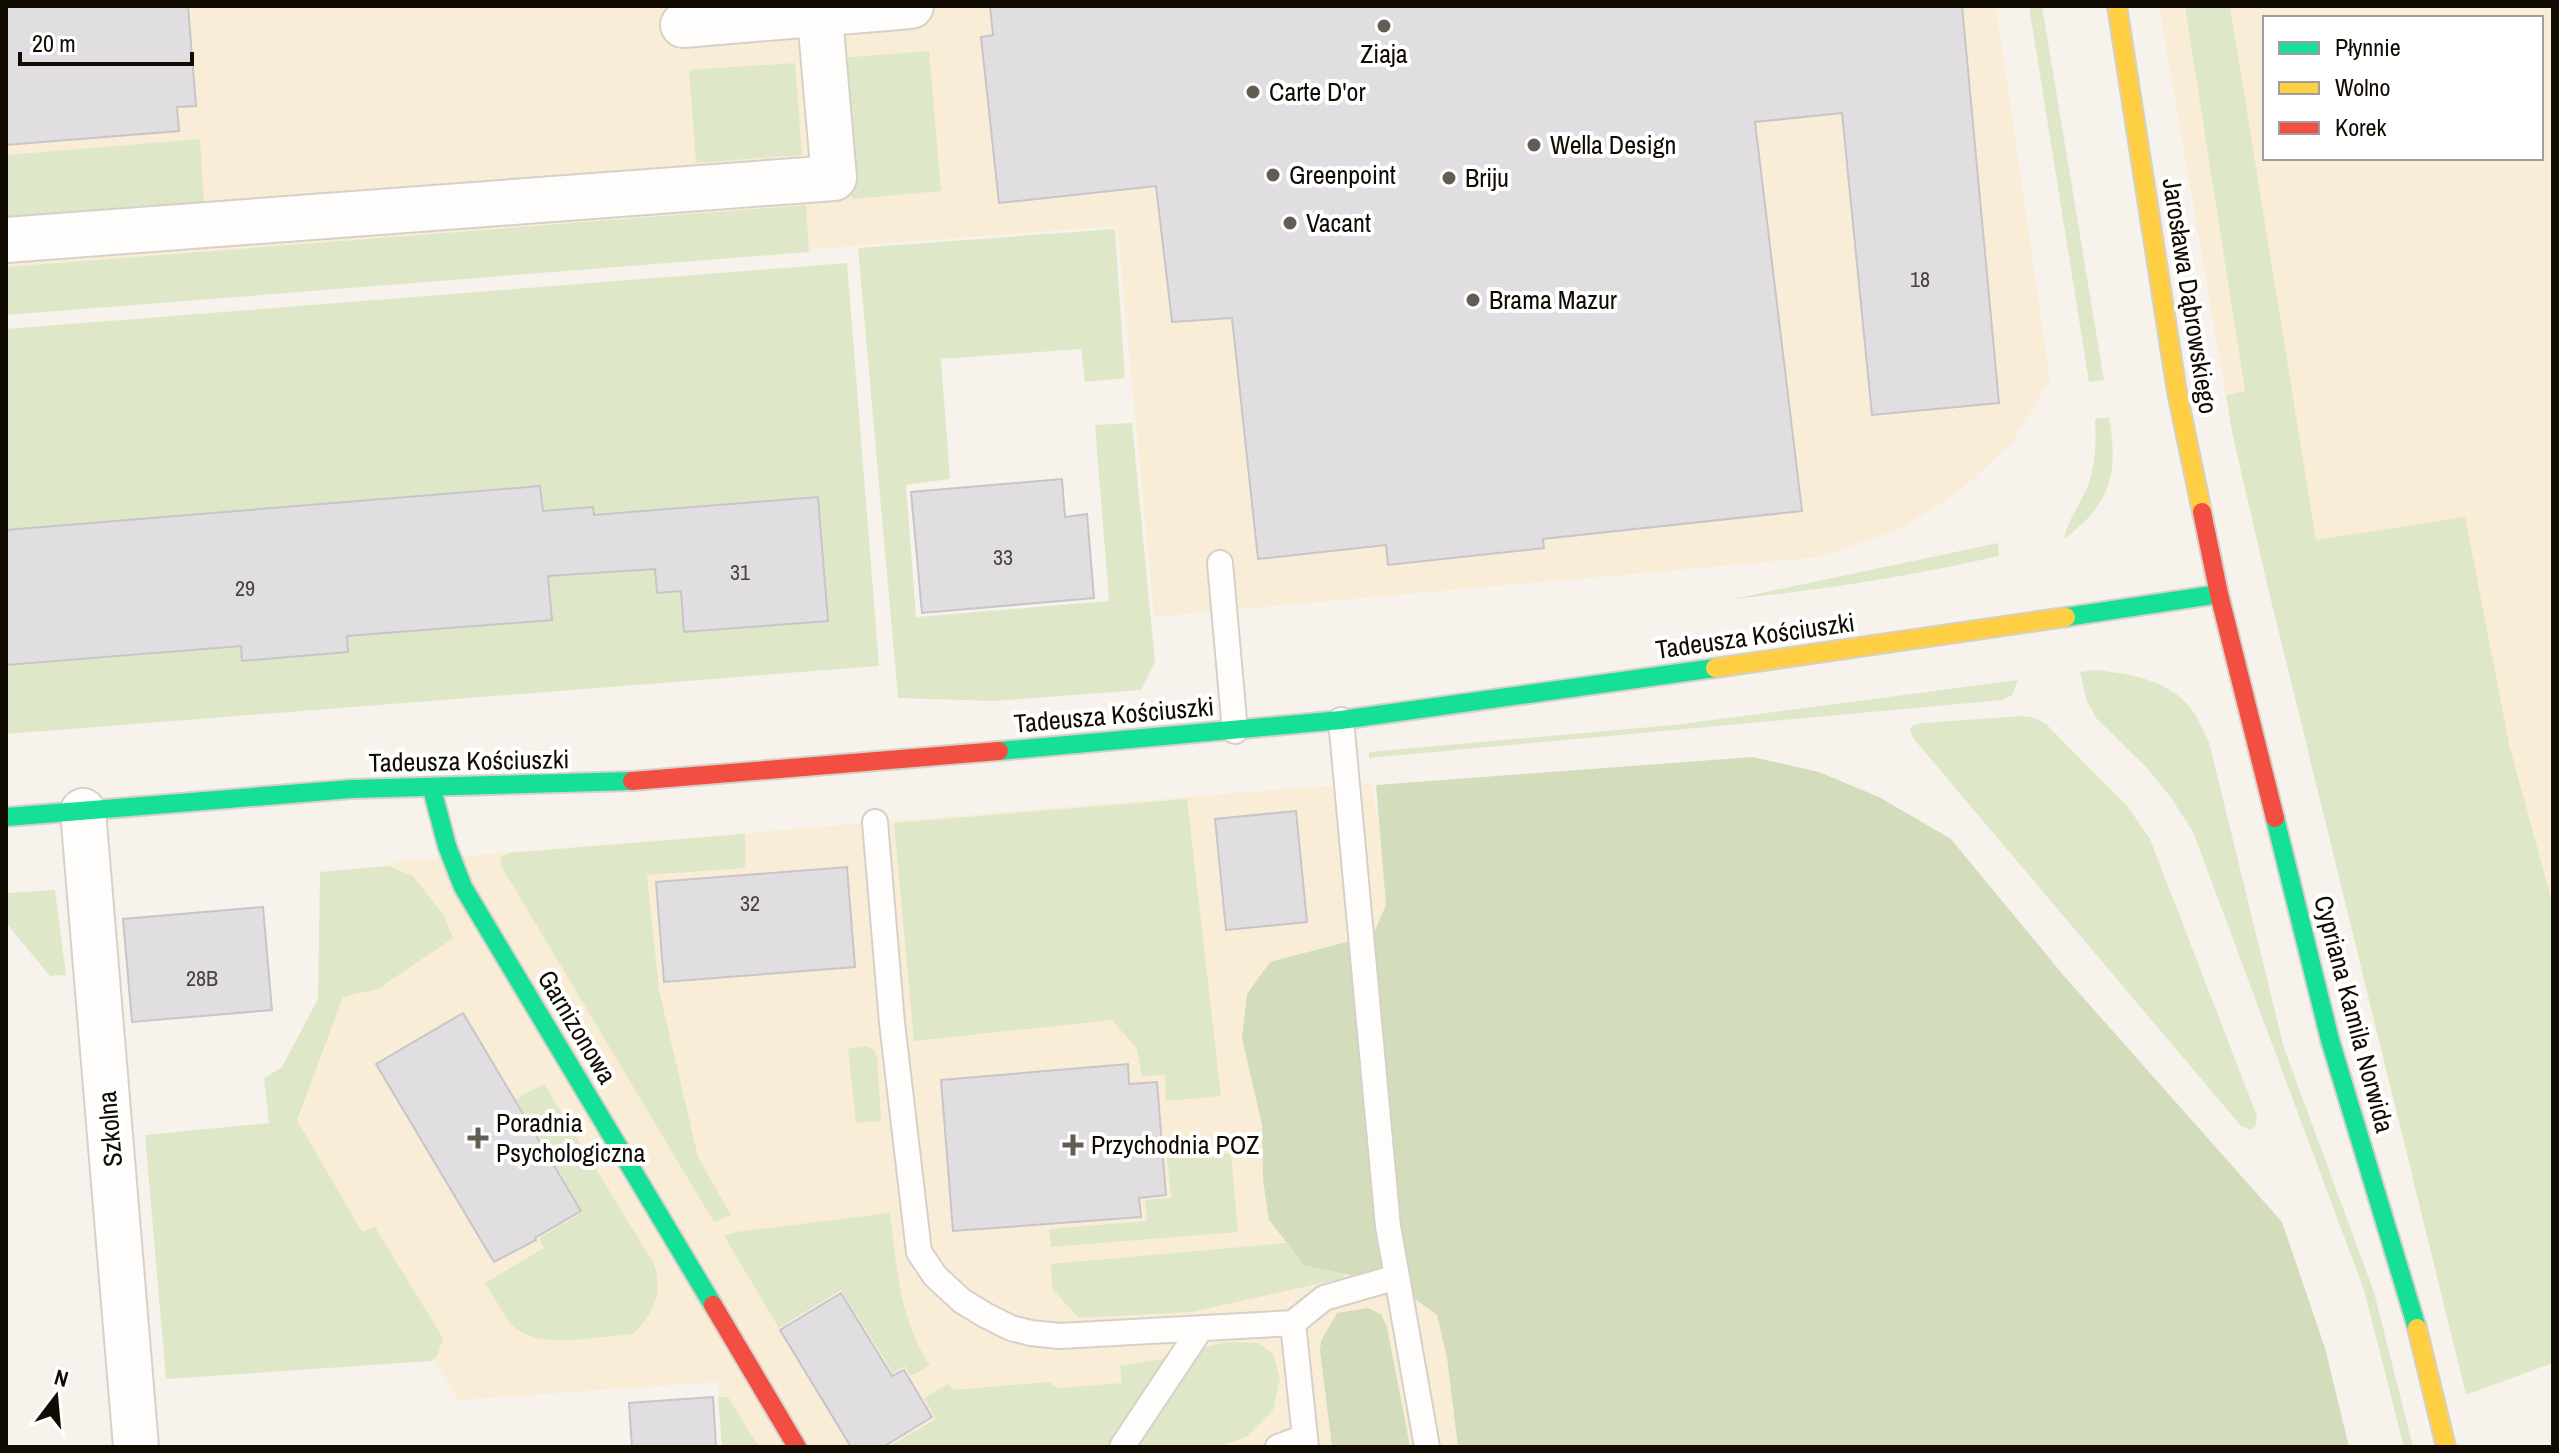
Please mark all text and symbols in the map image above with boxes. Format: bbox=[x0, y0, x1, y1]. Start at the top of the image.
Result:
scale bar bbox=[20, 16, 192, 66]
legend bbox=[2263, 16, 2543, 160]
marker: Ziaja bbox=[1375, 17, 1393, 35]
text: 20 m bbox=[32, 27, 76, 59]
text: Płynnie bbox=[2335, 31, 2401, 63]
place label: Ziaja bbox=[1360, 36, 1408, 71]
text: Wolno bbox=[2335, 71, 2390, 103]
place label: Carte D'or bbox=[1269, 74, 1366, 109]
marker: Carte D'or bbox=[1244, 83, 1262, 101]
text: Korek bbox=[2335, 111, 2387, 143]
place label: Wella Design bbox=[1550, 127, 1676, 162]
marker: Wella Design bbox=[1525, 136, 1543, 154]
place label: Greenpoint bbox=[1289, 157, 1396, 192]
place label: Briju bbox=[1465, 160, 1509, 195]
marker: Greenpoint bbox=[1264, 166, 1282, 184]
marker: Briju bbox=[1440, 169, 1458, 187]
street label: Jarosława Dąbrowskiego bbox=[2155, 176, 2226, 416]
place label: Vacant bbox=[1306, 205, 1371, 240]
marker: Vacant bbox=[1281, 214, 1299, 232]
house number: 18 bbox=[1910, 264, 1930, 294]
place label: Brama Mazur bbox=[1489, 282, 1617, 317]
marker: Brama Mazur bbox=[1464, 291, 1482, 309]
house number: 33 bbox=[993, 542, 1013, 572]
house number: 31 bbox=[730, 557, 750, 587]
house number: 29 bbox=[235, 573, 255, 603]
street label: Tadeusza Kościuszki bbox=[1653, 604, 1857, 667]
street label: Tadeusza Kościuszki bbox=[1012, 688, 1215, 741]
street label: Tadeusza Kościuszki bbox=[368, 741, 570, 780]
house number: 32 bbox=[740, 888, 760, 918]
street label: Cypriana Kamila Norwida bbox=[2306, 891, 2403, 1136]
house number: 28B bbox=[186, 963, 218, 993]
street label: Garnizonowa bbox=[530, 963, 625, 1090]
street label: Szkolna bbox=[89, 1090, 130, 1168]
place label: Poradnia Psychologiczna bbox=[496, 1105, 645, 1170]
marker: Poradnia Psychologiczna bbox=[467, 1127, 489, 1149]
place label: Przychodnia POZ bbox=[1091, 1127, 1259, 1162]
marker: Przychodnia POZ bbox=[1062, 1134, 1084, 1156]
north arrow bbox=[16, 1357, 96, 1437]
text: N bbox=[51, 1362, 72, 1394]

